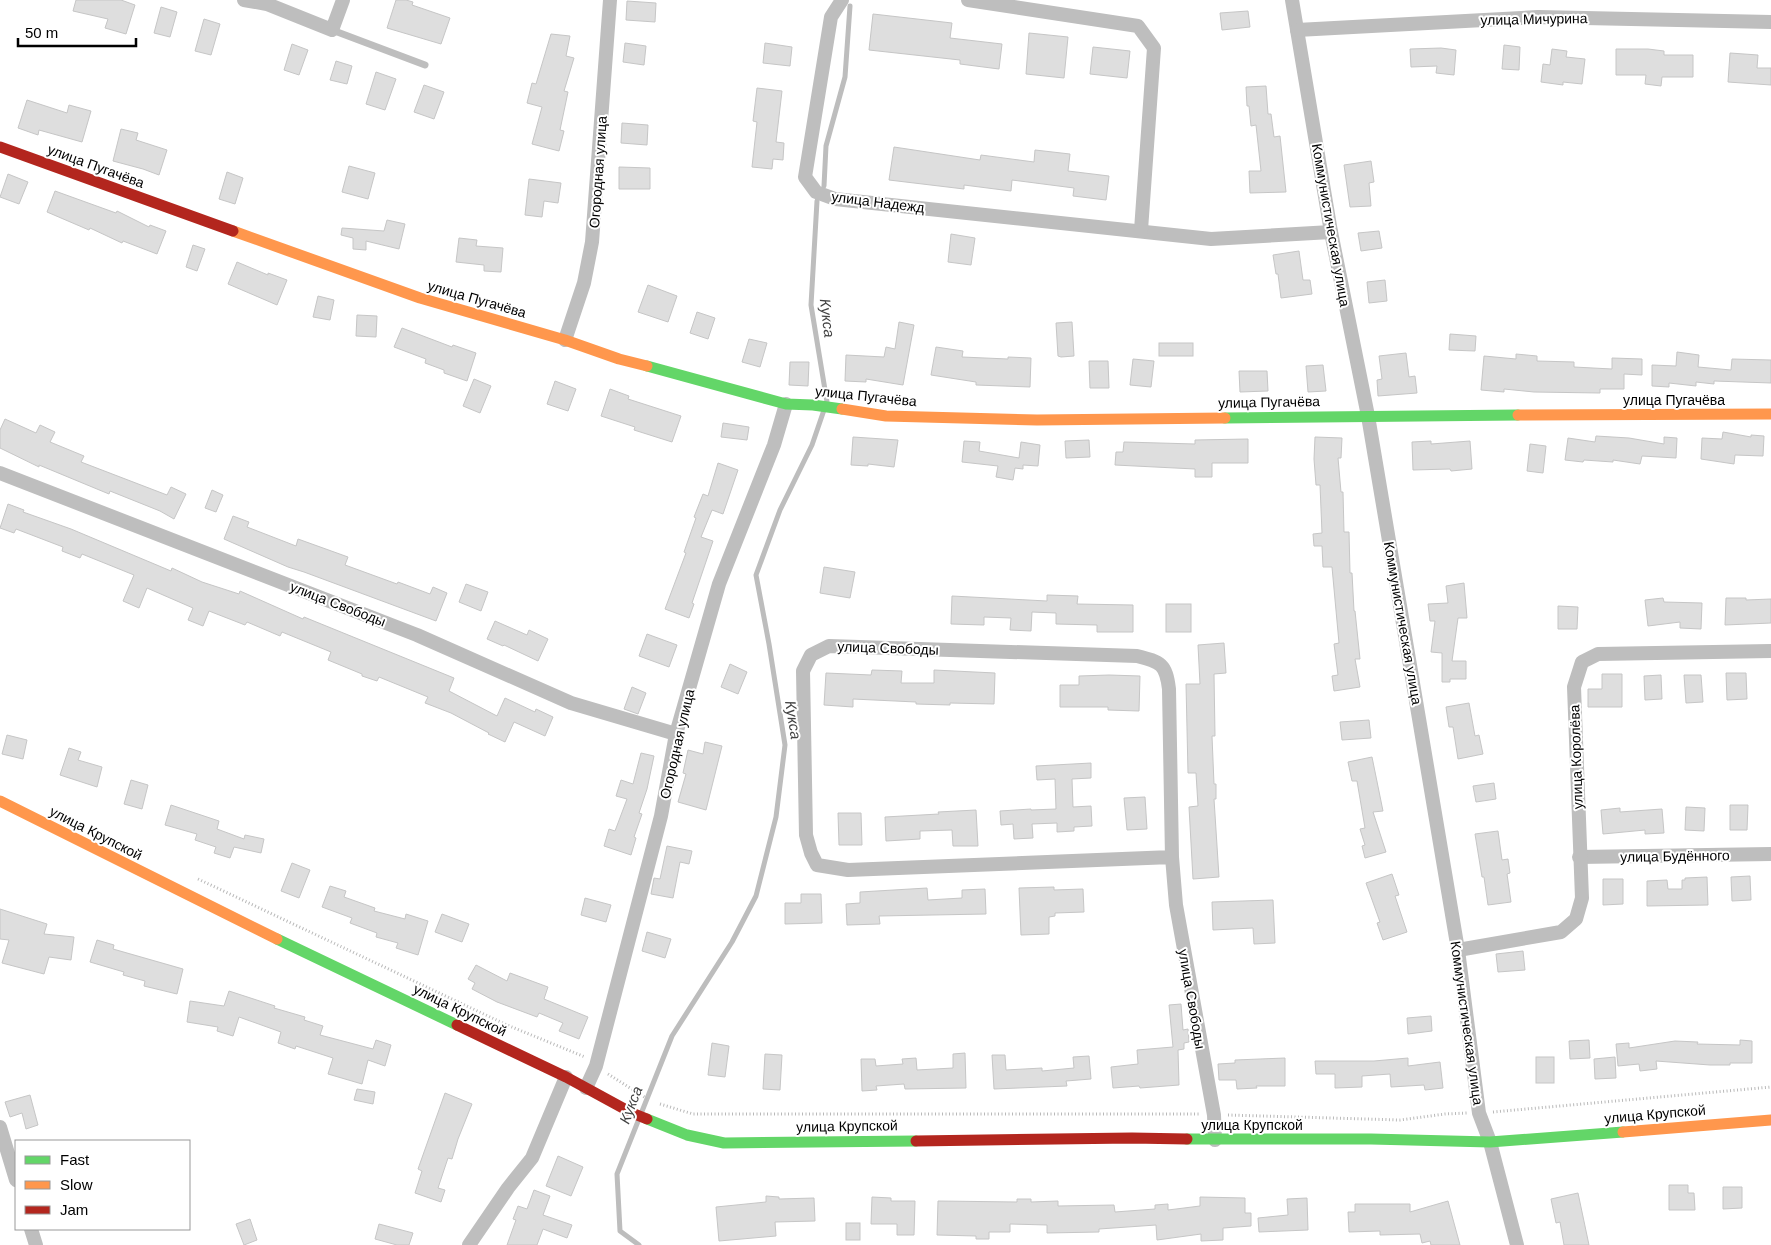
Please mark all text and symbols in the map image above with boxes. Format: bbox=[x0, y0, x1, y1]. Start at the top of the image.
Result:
street label: улица Мичурина bbox=[1480, 10, 1588, 28]
scale bar bbox=[18, 15, 135, 47]
text: 50 m bbox=[25, 24, 58, 41]
street label: Огородная улица bbox=[586, 115, 610, 229]
street label: улица Пугачёва bbox=[45, 141, 147, 191]
street label: Коммунистическая улица bbox=[1309, 142, 1353, 308]
street label: улица Надежд bbox=[831, 188, 925, 216]
street label: улица Пугачёва bbox=[426, 277, 528, 321]
water label: Кукса bbox=[817, 298, 838, 338]
street label: улица Пугачёва bbox=[815, 383, 918, 409]
street label: улица Пугачёва bbox=[1623, 392, 1725, 408]
street label: улица Пугачёва bbox=[1218, 393, 1320, 411]
street label: Коммунистическая улица bbox=[1381, 540, 1425, 706]
street label: улица Свободы bbox=[288, 578, 388, 630]
street label: улица Свободы bbox=[837, 638, 939, 658]
street label: Огородная улица bbox=[657, 687, 697, 801]
water label: Кукса bbox=[782, 699, 805, 740]
street label: улица Королёва bbox=[1566, 704, 1586, 810]
street label: улица Крупской bbox=[47, 803, 145, 863]
street label: улица Будённого bbox=[1620, 847, 1730, 865]
street label: Коммунистическая улица bbox=[1448, 940, 1486, 1106]
street label: улица Свободы bbox=[1175, 948, 1209, 1050]
street label: улица Крупской bbox=[411, 981, 509, 1039]
water label: Кукса bbox=[616, 1084, 645, 1126]
street label: улица Крупской bbox=[1604, 1102, 1706, 1126]
street label: улица Крупской bbox=[796, 1117, 898, 1135]
street label: улица Крупской bbox=[1201, 1117, 1303, 1133]
legend bbox=[15, 1140, 190, 1230]
text: Fast bbox=[60, 1151, 90, 1168]
text: Slow bbox=[60, 1176, 93, 1193]
text: Jam bbox=[60, 1201, 88, 1218]

